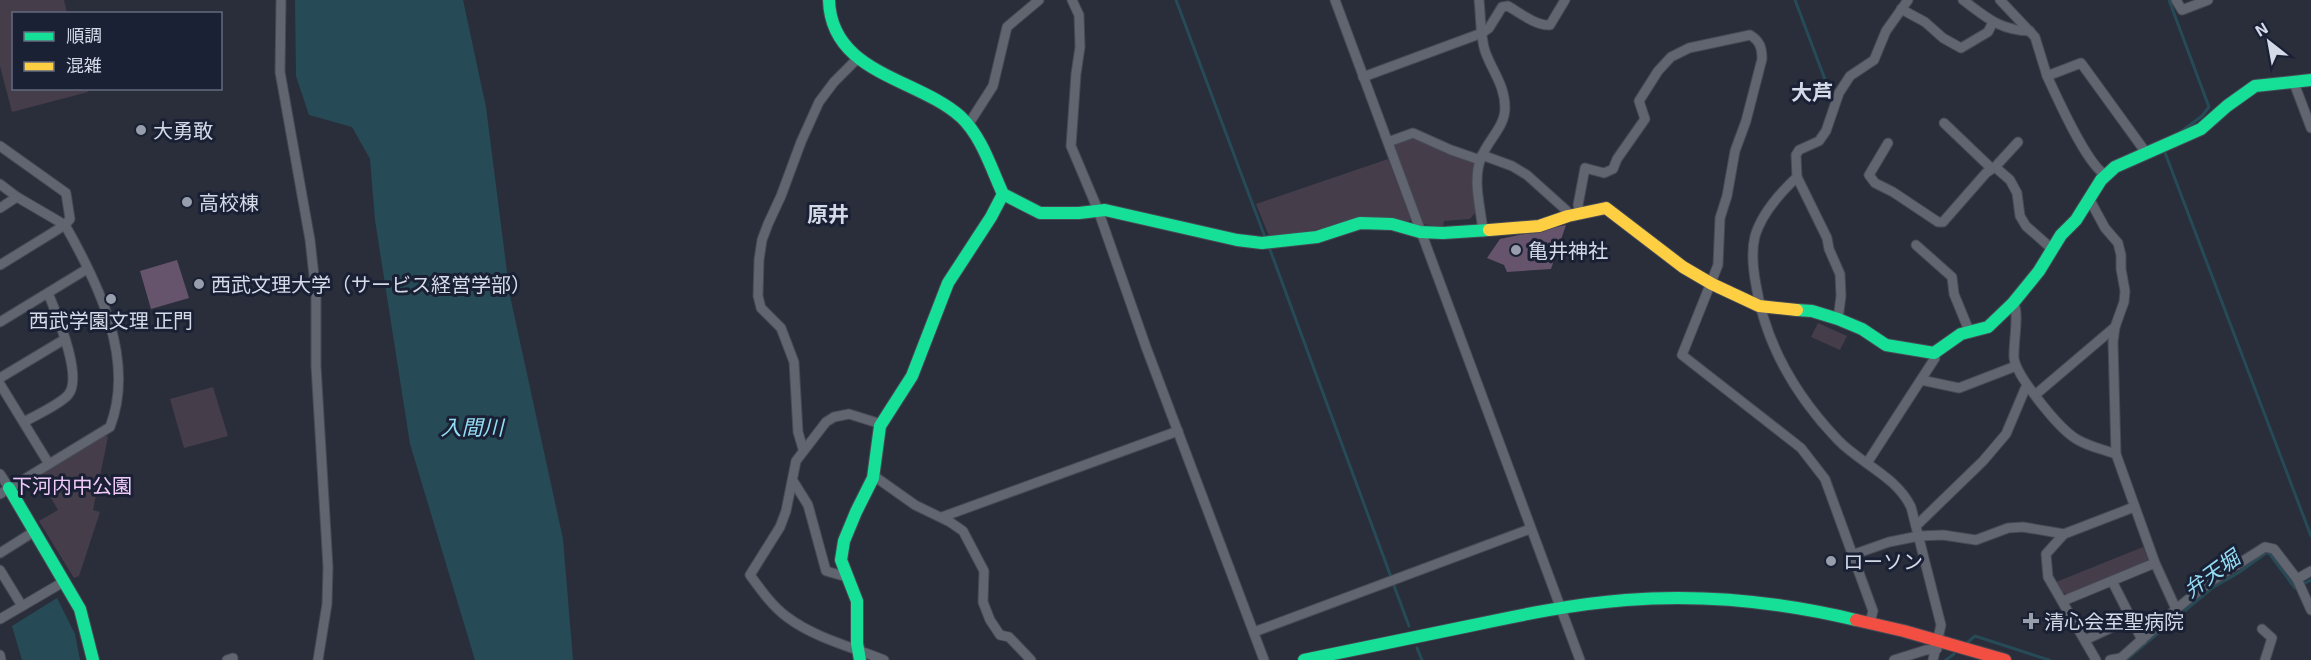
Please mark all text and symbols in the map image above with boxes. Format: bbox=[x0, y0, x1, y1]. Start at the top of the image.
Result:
legend bbox=[12, 12, 222, 90]
north arrow bbox=[2239, 12, 2299, 72]
text: N bbox=[2251, 18, 2271, 40]
text: 順調 bbox=[66, 24, 102, 46]
text: 混雑 bbox=[66, 54, 102, 76]
district label: 大芦 bbox=[1791, 79, 1833, 104]
place label: 大勇敢 bbox=[153, 118, 213, 142]
marker: 大勇敢 bbox=[134, 123, 148, 137]
place label: 高校棟 bbox=[199, 190, 259, 214]
marker: 高校棟 bbox=[180, 195, 194, 209]
district label: 原井 bbox=[807, 201, 849, 226]
place label: 亀井神社 bbox=[1528, 238, 1608, 262]
marker: 亀井神社 bbox=[1509, 243, 1523, 257]
place label: 西武文理大学（サービス経営学部） bbox=[211, 272, 531, 296]
marker: 西武文理大学（サービス経営学部） bbox=[192, 277, 206, 291]
marker: 西武学園文理 正門 bbox=[104, 292, 118, 306]
place label: 西武学園文理 正門 bbox=[29, 308, 193, 332]
water label: 入間川 bbox=[441, 414, 505, 439]
park label: 下河内中公園 bbox=[12, 473, 132, 497]
water label: 弁天堀 bbox=[2178, 543, 2246, 602]
place label: ローソン bbox=[1843, 549, 1923, 573]
marker: ローソン bbox=[1824, 554, 1838, 568]
place label: 清心会至聖病院 bbox=[2044, 609, 2184, 633]
marker: 清心会至聖病院 bbox=[2022, 612, 2040, 630]

